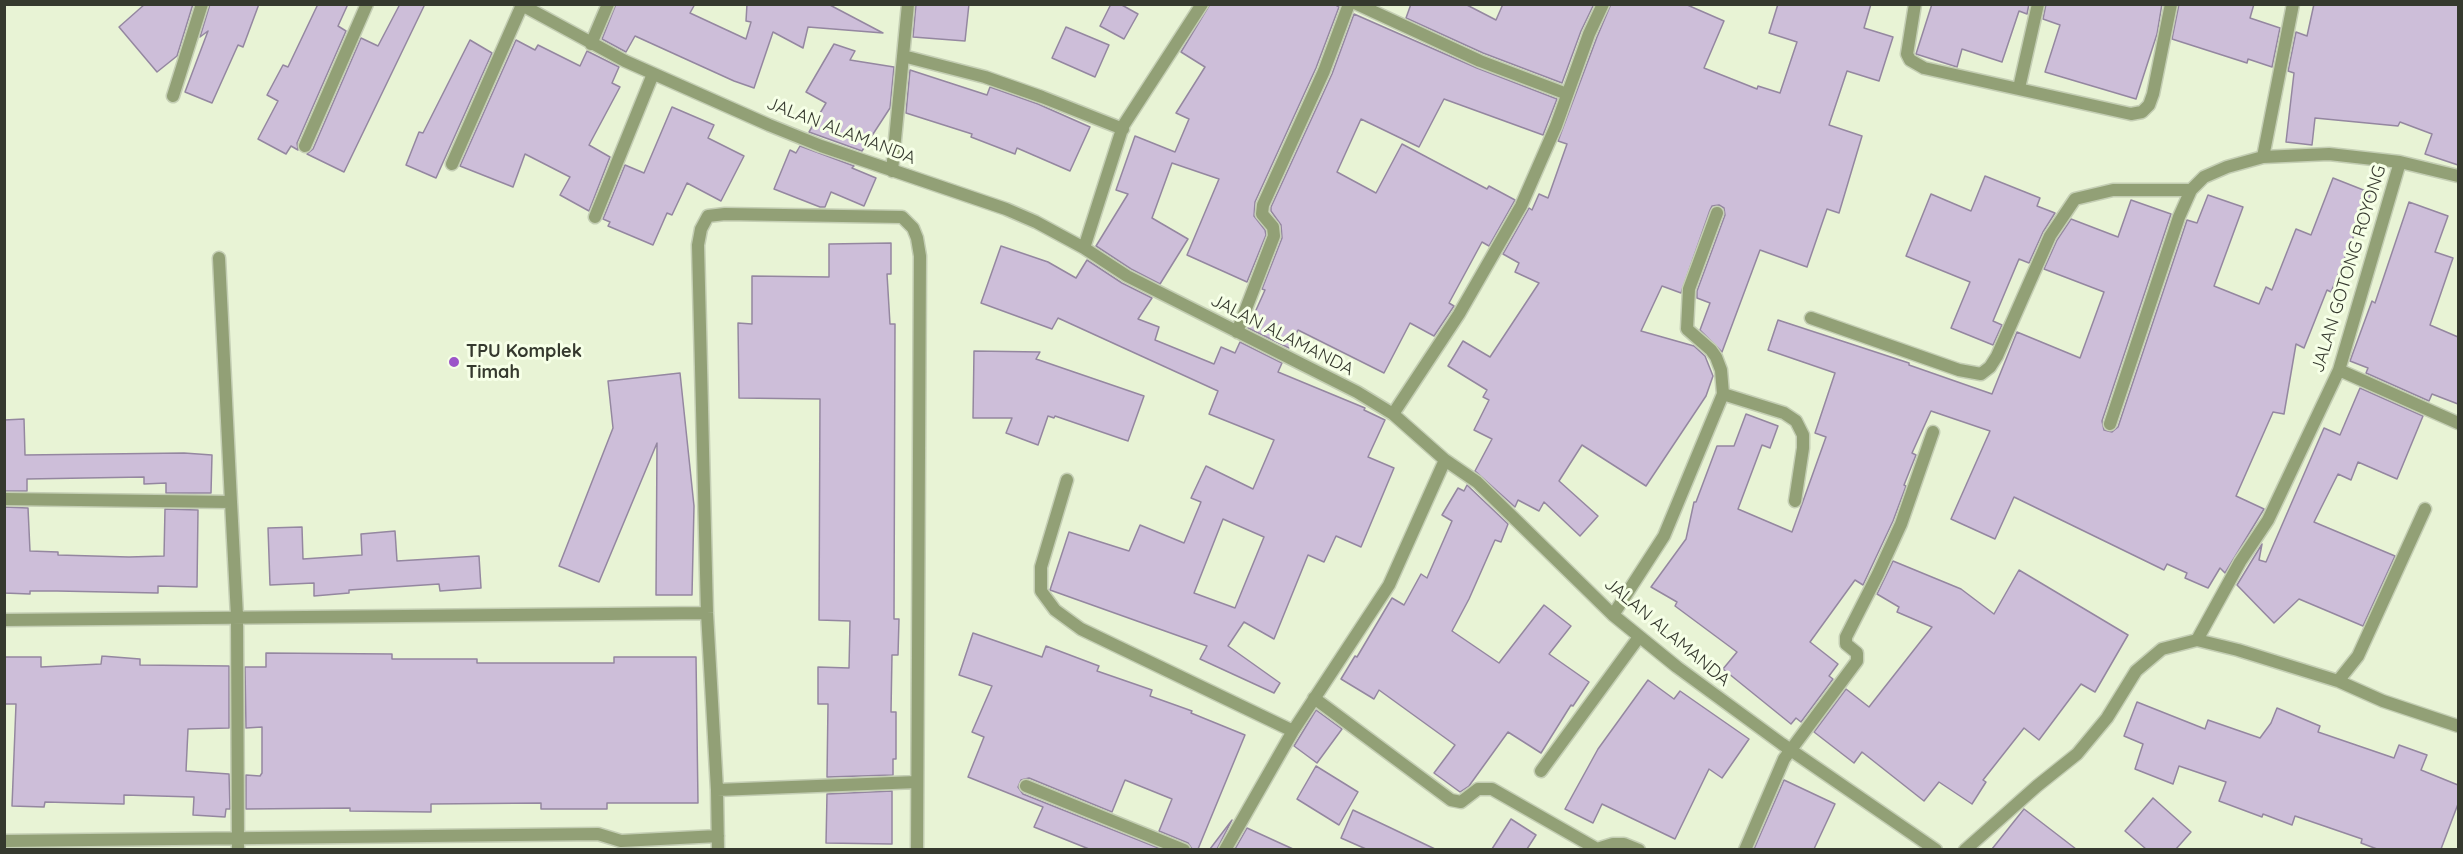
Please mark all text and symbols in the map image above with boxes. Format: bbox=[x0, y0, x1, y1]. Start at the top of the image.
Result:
street label: JALAN ALAMANDA bbox=[763, 93, 919, 169]
street label: JALAN GOTONG ROYONG bbox=[2307, 163, 2391, 375]
street label: JALAN ALAMANDA bbox=[1207, 290, 1357, 380]
place label: TPU Komplek Timah bbox=[466, 341, 582, 384]
marker: TPU Komplek Timah bbox=[447, 355, 461, 369]
street label: JALAN ALAMANDA bbox=[1600, 573, 1734, 691]

